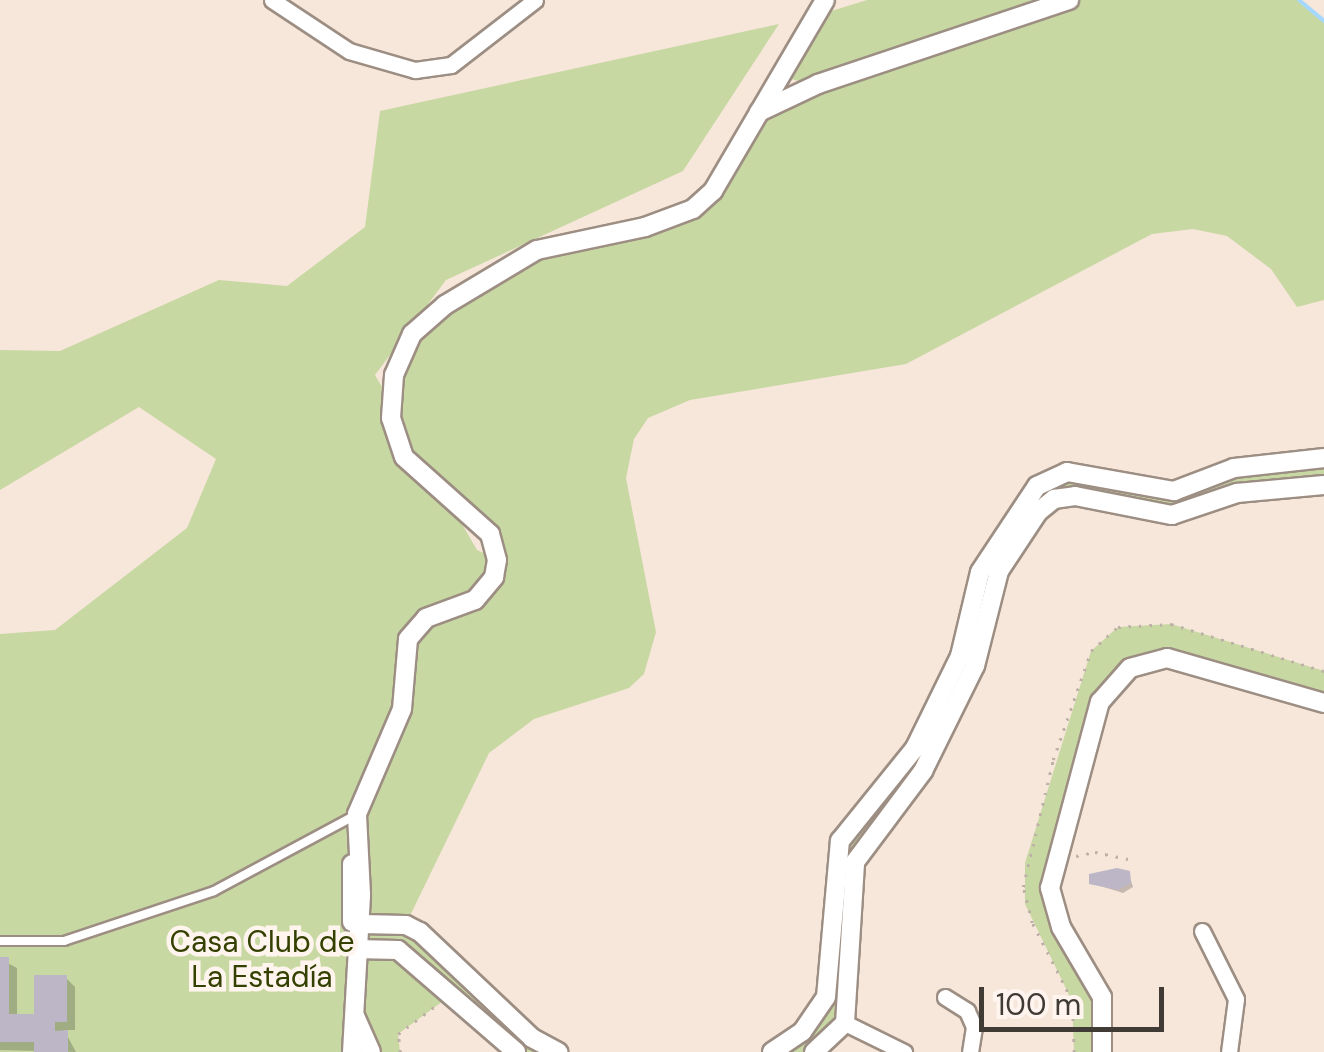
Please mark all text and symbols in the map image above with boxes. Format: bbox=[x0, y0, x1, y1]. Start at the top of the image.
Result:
park label: Casa Club de La Estadía bbox=[169, 924, 355, 994]
scale bar bbox=[984, 967, 1169, 1029]
text: 100 m bbox=[996, 985, 1081, 1024]

